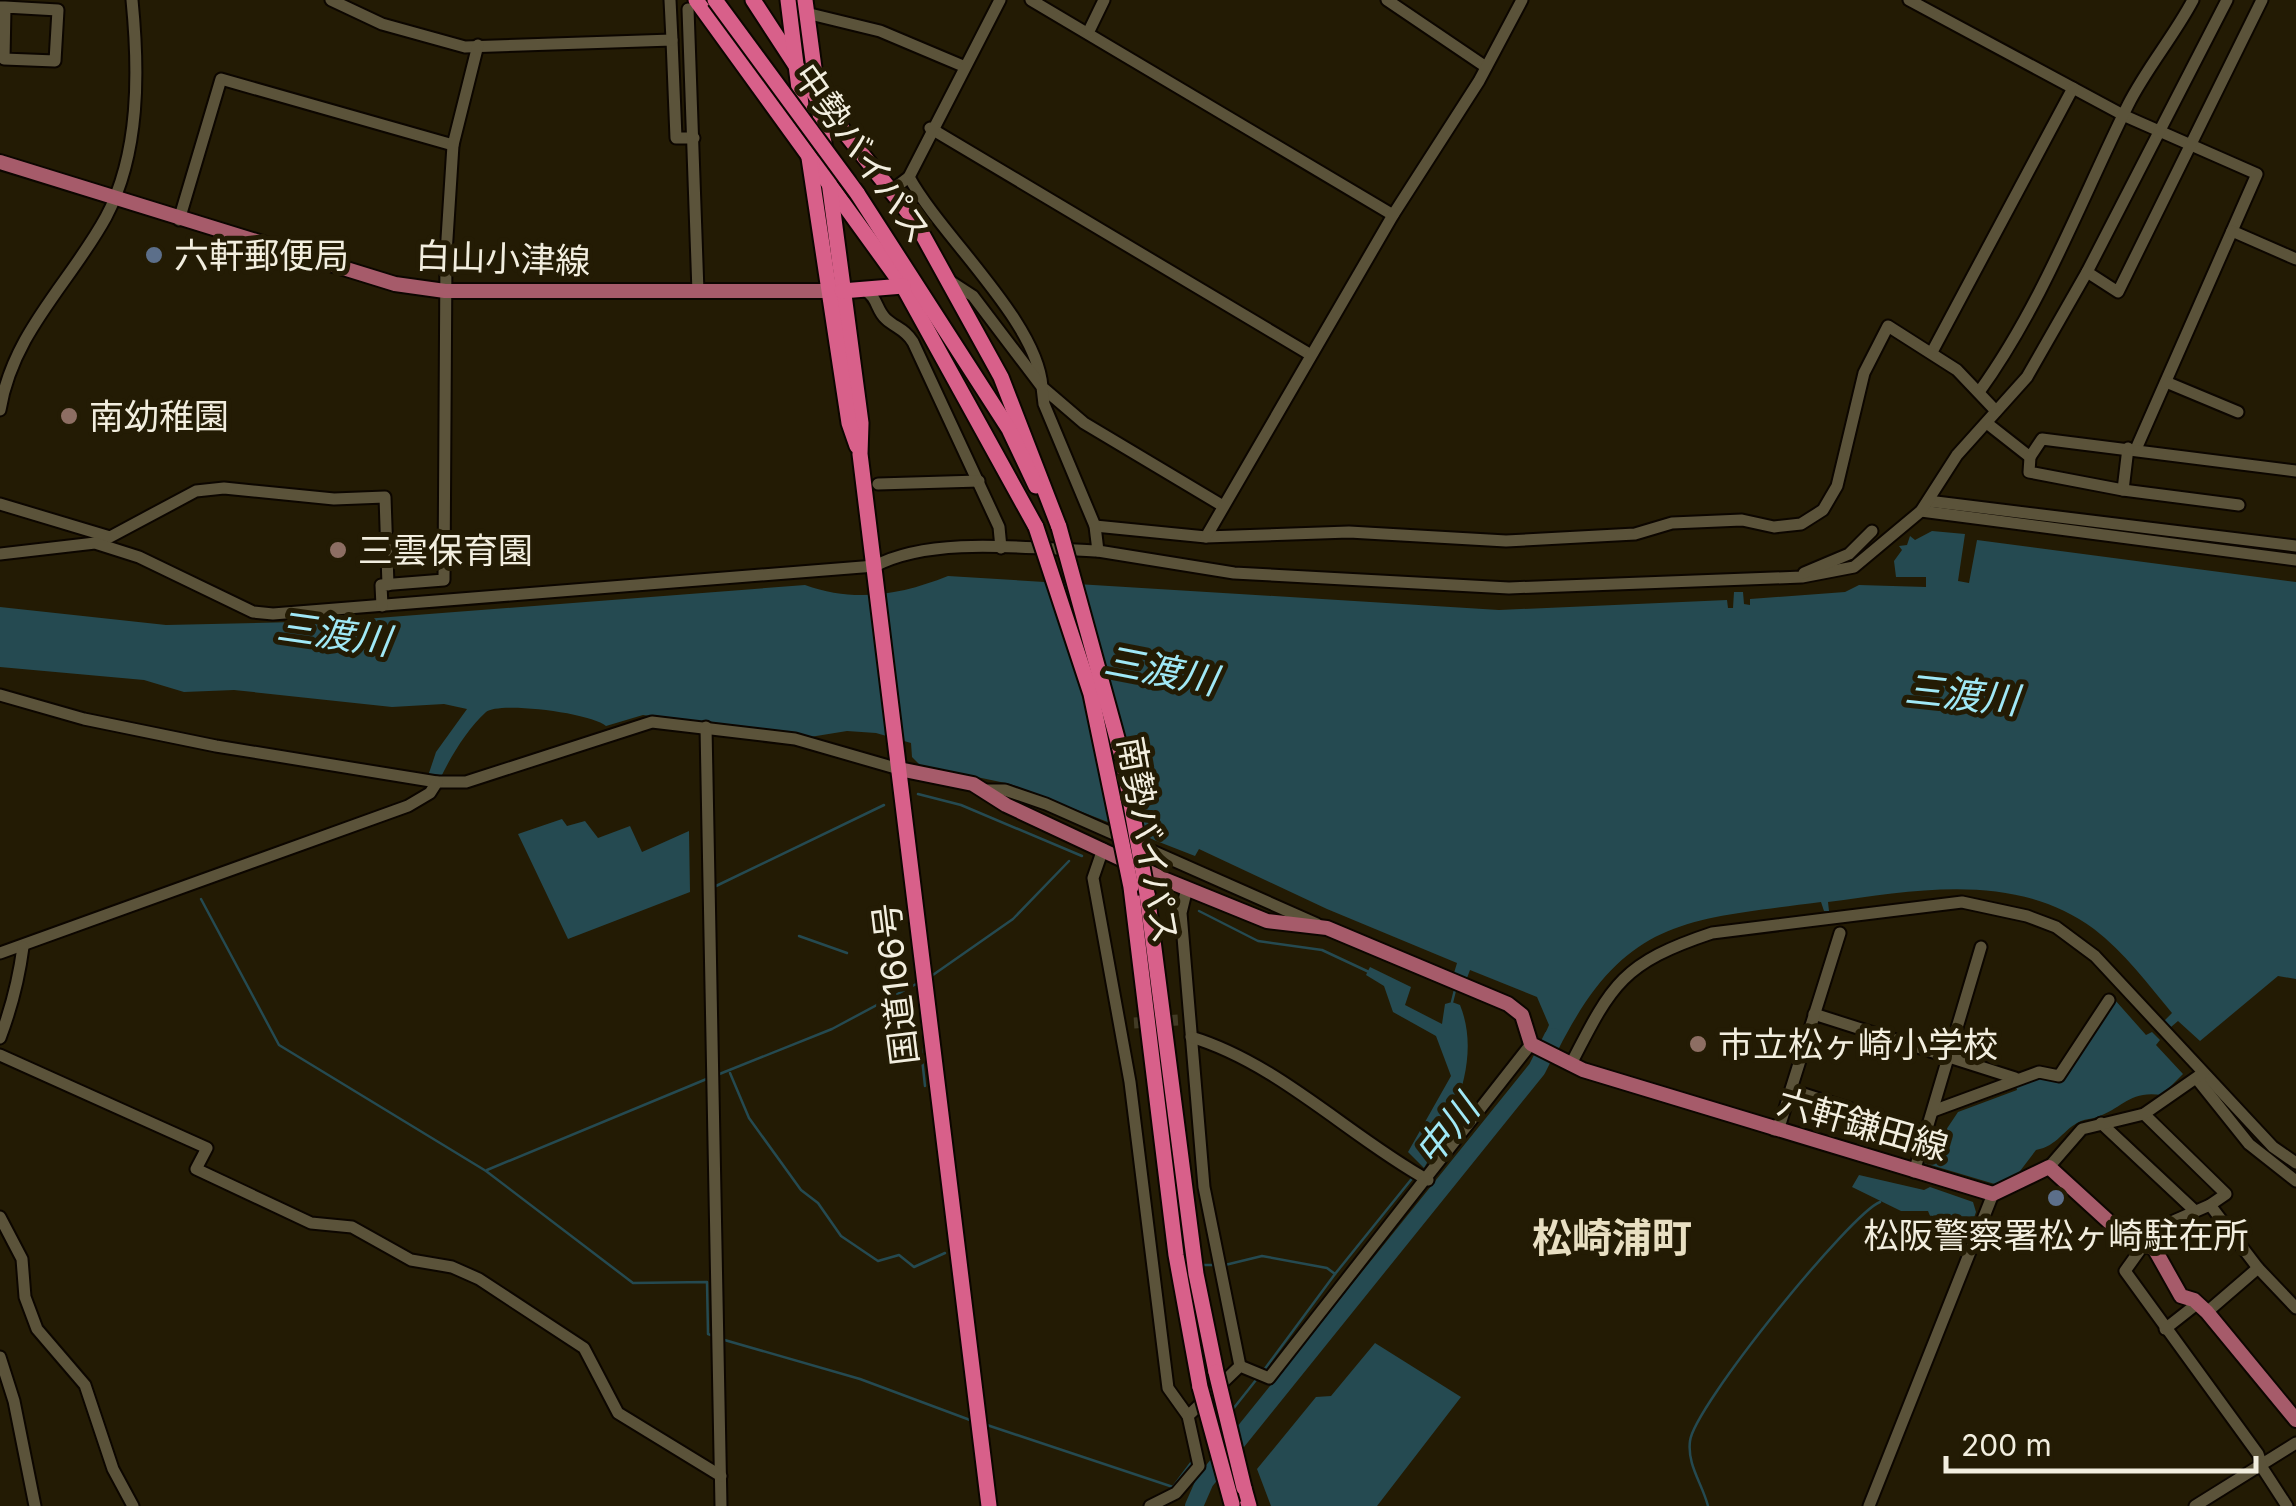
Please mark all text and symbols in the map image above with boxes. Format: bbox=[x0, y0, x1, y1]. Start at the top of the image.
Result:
street label: 中勢バイパス bbox=[786, 55, 940, 251]
place label: 六軒郵便局 bbox=[174, 234, 349, 276]
street label: 白山小津線 bbox=[415, 234, 591, 282]
marker: 六軒郵便局 bbox=[143, 244, 165, 266]
place label: 南幼稚園 bbox=[89, 395, 229, 437]
marker: 南幼稚園 bbox=[58, 405, 80, 427]
place label: 三雲保育園 bbox=[358, 529, 533, 571]
marker: 三雲保育園 bbox=[327, 539, 349, 561]
water label: 三渡川 bbox=[274, 602, 398, 664]
water label: 三渡川 bbox=[1101, 637, 1225, 704]
water label: 三渡川 bbox=[1903, 665, 2025, 723]
street label: 南勢バイパス bbox=[1110, 733, 1188, 947]
street label: 国道166号 bbox=[864, 901, 926, 1067]
place label: 市立松ヶ崎小学校 bbox=[1718, 1023, 1998, 1065]
marker: 市立松ヶ崎小学校 bbox=[1687, 1033, 1709, 1055]
street label: 六軒鎌田線 bbox=[1773, 1080, 1953, 1168]
water label: 中川 bbox=[1404, 1083, 1490, 1174]
marker: 松阪警察署松ヶ崎駐在所 bbox=[2045, 1187, 2067, 1209]
district label: 松崎浦町 bbox=[1532, 1213, 1692, 1262]
place label: 松阪警察署松ヶ崎駐在所 bbox=[1863, 1214, 2249, 1256]
scale bar bbox=[1946, 1411, 2256, 1473]
text: 200 m bbox=[1961, 1427, 2052, 1463]

